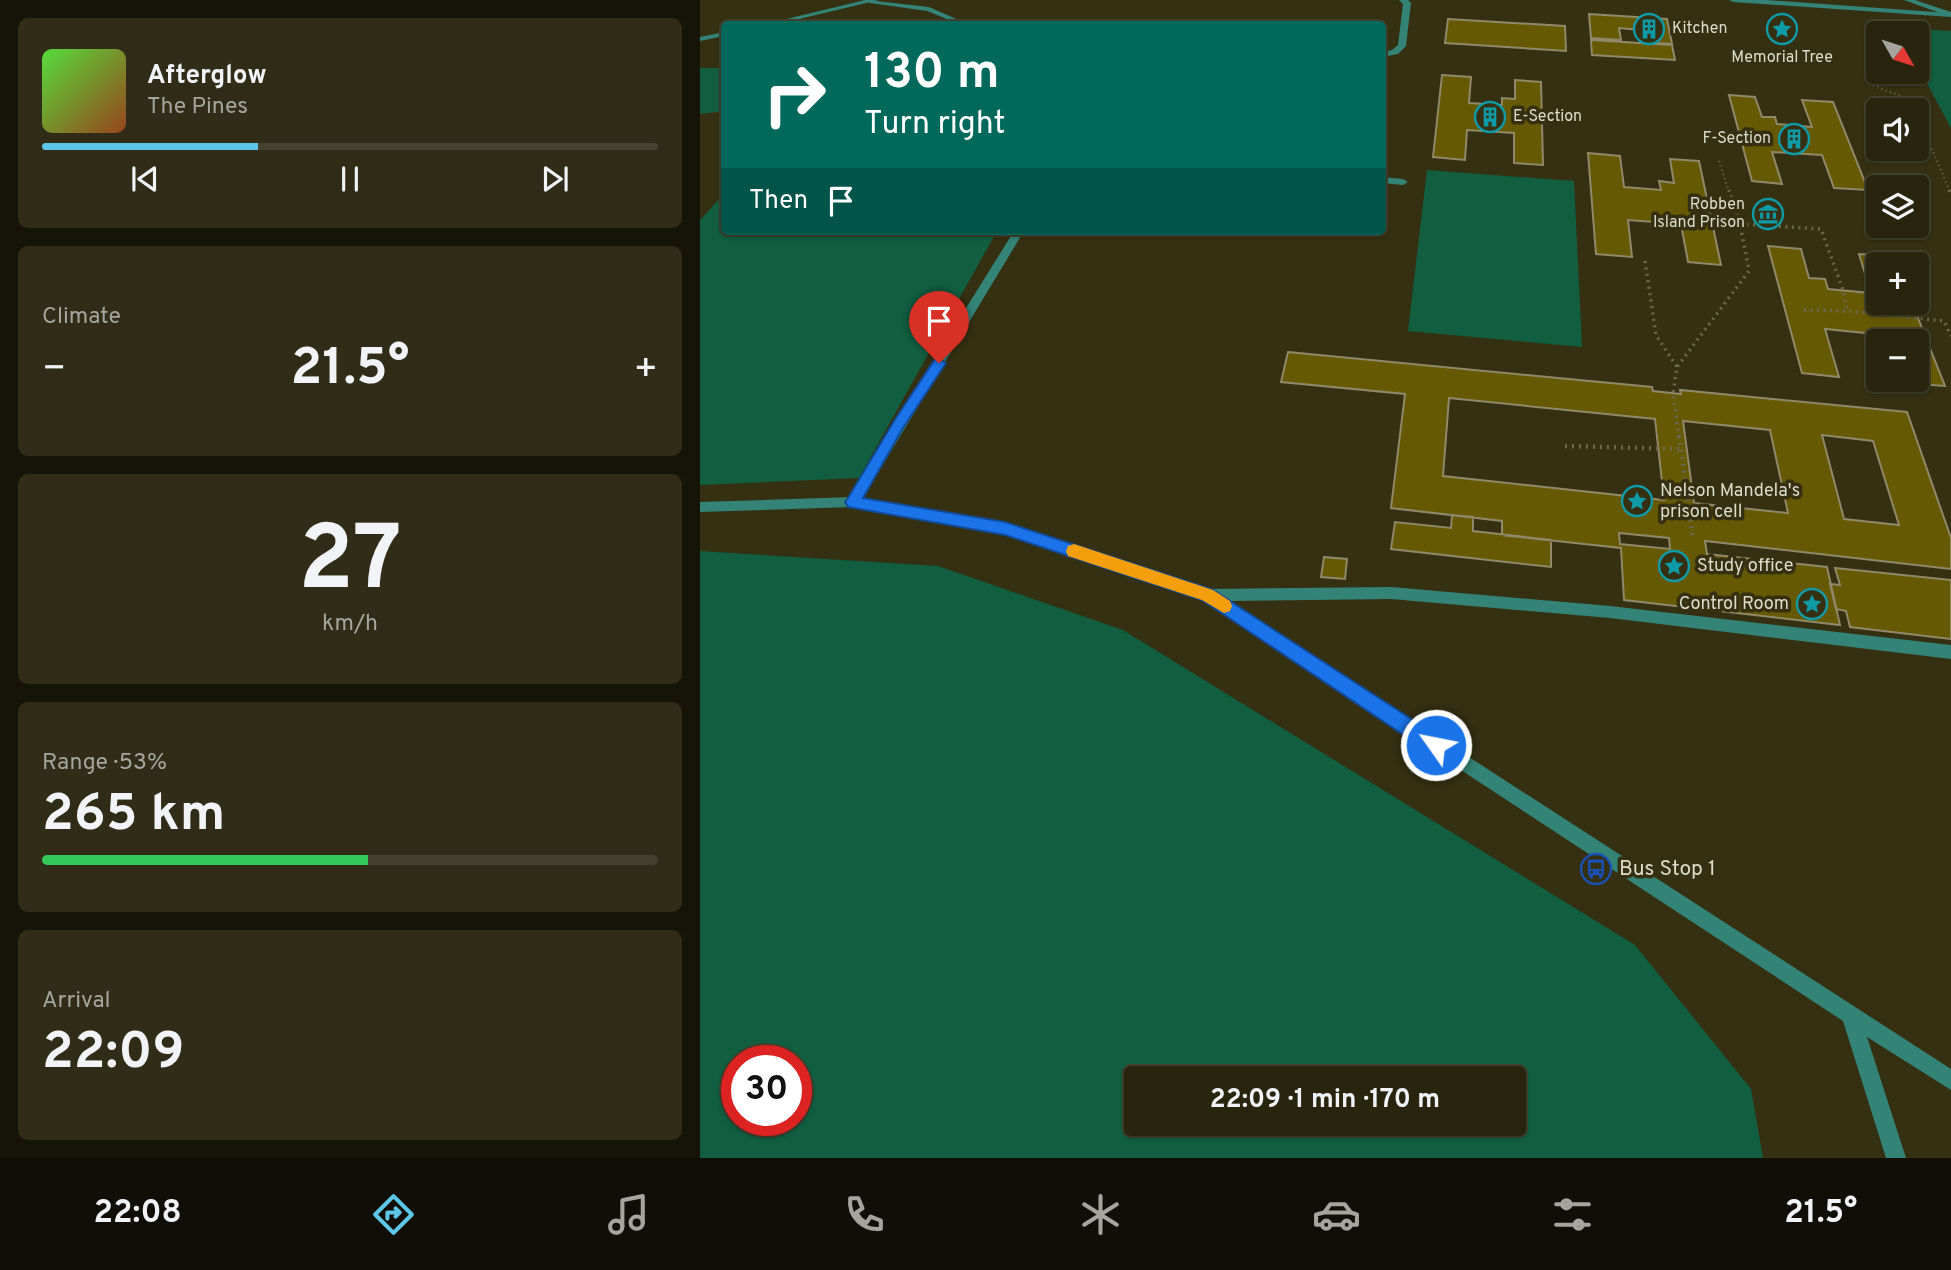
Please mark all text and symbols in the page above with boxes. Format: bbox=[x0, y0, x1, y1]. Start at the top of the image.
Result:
building icon: Kitchen bbox=[1632, 12, 1666, 46]
place icon: Memorial Tree bbox=[1765, 12, 1799, 46]
place label: Kitchen bbox=[1672, 19, 1728, 39]
north arrow bbox=[1866, 21, 1928, 84]
map controls bbox=[1866, 21, 1929, 392]
text: 130 m bbox=[864, 44, 1000, 106]
place label: Memorial Tree bbox=[1731, 48, 1833, 68]
icon: right bbox=[749, 49, 840, 140]
text: Afterglow bbox=[147, 60, 267, 93]
text: The Pines bbox=[147, 93, 248, 122]
button: sound bbox=[1866, 98, 1929, 161]
building icon: E-Section bbox=[1473, 100, 1507, 134]
text: Turn right bbox=[864, 105, 1006, 145]
place label: E-Section bbox=[1513, 107, 1582, 127]
building icon: F-Section bbox=[1777, 122, 1811, 156]
place label: F-Section bbox=[1702, 129, 1771, 149]
icon: previous bbox=[126, 160, 164, 198]
icon: pause bbox=[331, 160, 369, 198]
icon: next bbox=[536, 160, 574, 198]
button: layers bbox=[1866, 175, 1929, 238]
icon: arrive bbox=[822, 182, 860, 220]
text: Then bbox=[749, 185, 808, 218]
place label: Robben Island Prison bbox=[1653, 195, 1745, 233]
museum icon: Robben Island Prison bbox=[1751, 197, 1785, 231]
button: + bbox=[1866, 252, 1929, 315]
pin bbox=[909, 291, 969, 363]
icon: arrive bbox=[920, 302, 958, 340]
text: Climate bbox=[42, 303, 121, 332]
button: − bbox=[1866, 329, 1929, 392]
text: 21.5° bbox=[291, 337, 409, 403]
text: − bbox=[42, 346, 67, 395]
text: + bbox=[633, 346, 658, 395]
place label: Nelson Mandela's prison cell bbox=[1660, 480, 1800, 524]
place icon: Nelson Mandela's prison cell bbox=[1620, 484, 1654, 518]
text: 27 bbox=[298, 507, 402, 622]
place icon: Study office bbox=[1657, 549, 1691, 583]
place label: Study office bbox=[1697, 555, 1793, 578]
place icon: Control Room bbox=[1795, 587, 1829, 621]
place label: Control Room bbox=[1679, 593, 1789, 616]
text: km/h bbox=[322, 610, 378, 639]
position arrow bbox=[1399, 708, 1473, 782]
text: Range · 53% bbox=[42, 749, 167, 778]
text: 265 km bbox=[42, 783, 225, 849]
bus stop icon: Bus Stop 1 bbox=[1579, 852, 1613, 886]
place label: Bus Stop 1 bbox=[1619, 856, 1716, 883]
text: Arrival bbox=[42, 987, 111, 1016]
text: 22:09 bbox=[42, 1021, 184, 1087]
speed limit sign: 30 bbox=[721, 1045, 812, 1136]
text: 22:09 · 1 min · 170 m bbox=[1210, 1084, 1440, 1117]
icon: directions bbox=[369, 1190, 418, 1239]
icon: music bbox=[604, 1190, 653, 1239]
icon: phone bbox=[840, 1190, 889, 1239]
icon: climate bbox=[1076, 1190, 1125, 1239]
icon: car bbox=[1312, 1190, 1361, 1239]
icon: filters bbox=[1548, 1190, 1597, 1239]
text: 22:08 bbox=[93, 1194, 182, 1234]
text: 21.5° bbox=[1784, 1194, 1857, 1234]

